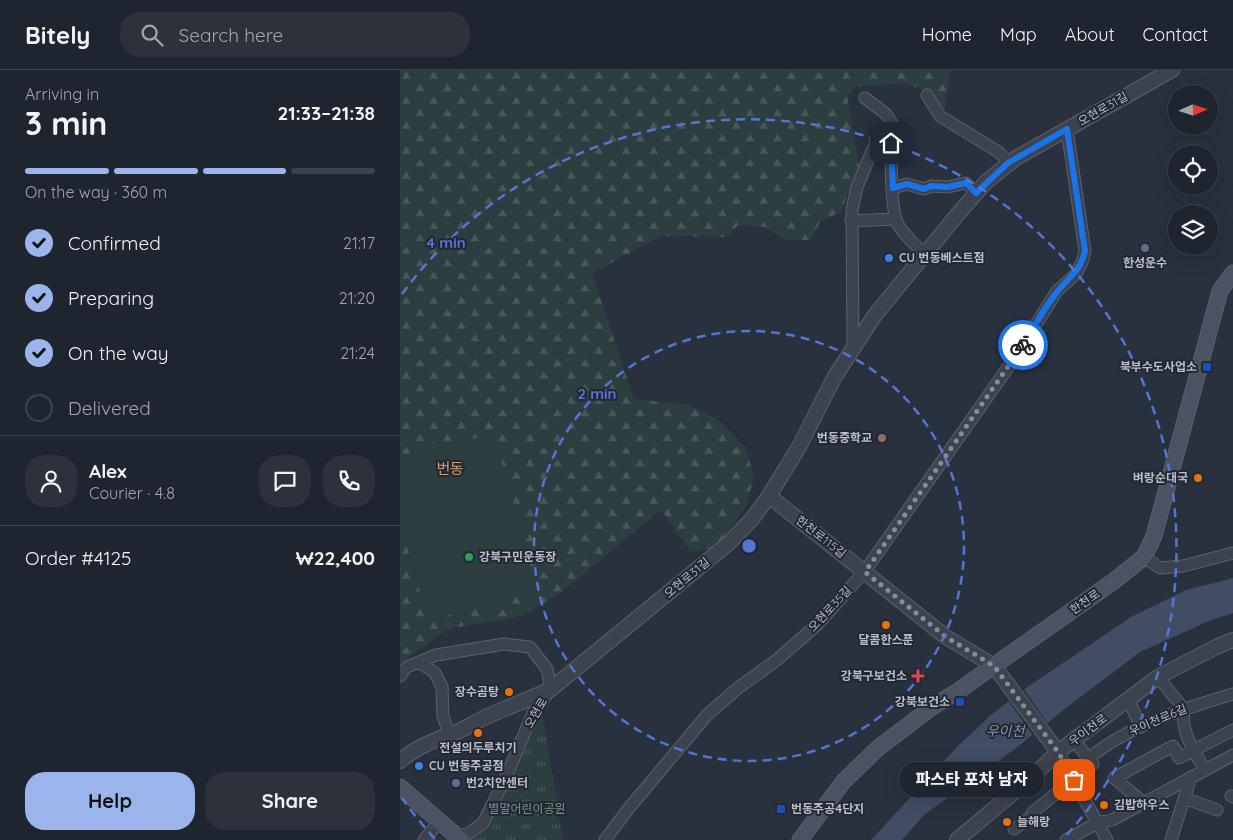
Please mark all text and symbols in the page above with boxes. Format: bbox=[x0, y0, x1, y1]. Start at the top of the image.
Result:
search box bbox=[120, 12, 470, 57]
text: Bitely bbox=[25, 20, 90, 50]
icon: search bbox=[138, 21, 166, 49]
text: Search here bbox=[178, 23, 283, 47]
text: Home bbox=[922, 23, 972, 46]
text: Map bbox=[1000, 23, 1037, 46]
text: About bbox=[1065, 23, 1115, 46]
text: Contact bbox=[1143, 23, 1208, 46]
text: Arriving in bbox=[25, 84, 99, 104]
north arrow bbox=[1168, 85, 1218, 135]
map controls bbox=[1168, 85, 1218, 255]
street label: 오현로31길 bbox=[1075, 88, 1130, 129]
text: 21:33–21:38 bbox=[277, 101, 375, 125]
text: 3 min bbox=[25, 103, 107, 143]
pin bbox=[870, 122, 912, 164]
icon: home bbox=[877, 129, 905, 157]
button: locate bbox=[1168, 145, 1218, 195]
text: On the way · 360 m bbox=[25, 182, 167, 202]
button: layers bbox=[1168, 205, 1218, 255]
icon: check bbox=[25, 229, 53, 257]
text: Confirmed bbox=[68, 231, 161, 255]
text: 21:17 bbox=[343, 233, 375, 253]
text: 4 min bbox=[426, 233, 466, 252]
marker: 한성운수 bbox=[1139, 242, 1151, 254]
place label: CU 번동베스트점 bbox=[899, 250, 985, 265]
marker: CU 번동베스트점 bbox=[883, 252, 895, 264]
place label: 한성운수 bbox=[1123, 255, 1167, 270]
icon: check bbox=[25, 284, 53, 312]
text: Preparing bbox=[68, 286, 154, 310]
text: 21:20 bbox=[339, 288, 375, 308]
courier bbox=[998, 320, 1048, 370]
icon: bike bbox=[1009, 331, 1037, 359]
icon: check bbox=[25, 339, 53, 367]
text: On the way bbox=[68, 341, 169, 365]
text: 21:24 bbox=[340, 343, 375, 363]
place label: 북부수도사업소 bbox=[1120, 359, 1197, 374]
marker: 북부수도사업소 bbox=[1201, 361, 1213, 373]
text: 2 min bbox=[577, 384, 617, 403]
text: Delivered bbox=[68, 396, 151, 420]
place label: 번동중학교 bbox=[817, 430, 872, 445]
marker: 번동중학교 bbox=[876, 432, 888, 444]
button: person bbox=[25, 455, 77, 507]
button: chat bbox=[259, 455, 311, 507]
button: phone bbox=[323, 455, 375, 507]
text: Alex bbox=[89, 459, 127, 483]
district label: 번동 bbox=[436, 459, 464, 478]
place label: 벼랑순대국 bbox=[1133, 470, 1188, 485]
marker: 벼랑순대국 bbox=[1192, 472, 1204, 484]
text: Courier · 4.8 bbox=[89, 483, 175, 503]
street label: 한천로115길 bbox=[793, 512, 849, 561]
centre of rings bbox=[740, 537, 758, 555]
text: Order #4125 bbox=[25, 546, 131, 570]
text: ₩22,400 bbox=[296, 546, 375, 570]
place label: 강북구민운동장 bbox=[479, 549, 556, 564]
marker: 강북구민운동장 bbox=[463, 551, 475, 563]
street label: 오현로31길 bbox=[661, 554, 713, 601]
street label: 오현로35길 bbox=[805, 583, 855, 635]
street label: 한천로 bbox=[1067, 586, 1103, 617]
marker: 달콤한스푼 bbox=[880, 619, 892, 631]
place label: 달콤한스푼 bbox=[858, 632, 914, 647]
place label: 강북구보건소 bbox=[841, 668, 907, 683]
marker: 강북구보건소 bbox=[911, 669, 925, 683]
place label: 장수곰탕 bbox=[455, 684, 499, 699]
marker: 장수곰탕 bbox=[503, 686, 515, 698]
place label: 강북보건소 bbox=[895, 694, 950, 709]
street label: 오현로 bbox=[521, 695, 550, 731]
marker: 강북보건소 bbox=[954, 696, 966, 708]
street label: 우이천로6길 bbox=[1126, 701, 1189, 738]
street label: 우이천로 bbox=[1066, 710, 1110, 749]
water label: 우이천 bbox=[986, 722, 1025, 740]
marker: 전설의두루치기 bbox=[472, 727, 484, 739]
place label: 전설의두루치기 bbox=[439, 740, 517, 755]
place label: CU 번동주공점 bbox=[429, 758, 504, 773]
pin bbox=[1053, 759, 1095, 801]
marker: CU 번동주공점 bbox=[413, 760, 425, 772]
callout: 파스타 포차 남자 bbox=[899, 762, 1044, 798]
icon: bag bbox=[1060, 766, 1088, 794]
text: 파스타 포차 남자 bbox=[915, 769, 1028, 789]
button: Help bbox=[25, 772, 195, 830]
button: Share bbox=[205, 772, 375, 830]
place label: 번2치안센터 bbox=[466, 775, 528, 790]
marker: 번2치안센터 bbox=[450, 777, 462, 789]
place label: 김밥하우스 bbox=[1114, 797, 1169, 812]
marker: 김밥하우스 bbox=[1098, 799, 1110, 811]
park label: 별말어린이공원 bbox=[488, 801, 566, 816]
place label: 번동주공4단지 bbox=[791, 801, 864, 816]
marker: 번동주공4단지 bbox=[775, 803, 787, 815]
place label: 늘해랑 bbox=[1017, 814, 1050, 829]
marker: 늘해랑 bbox=[1001, 816, 1013, 828]

